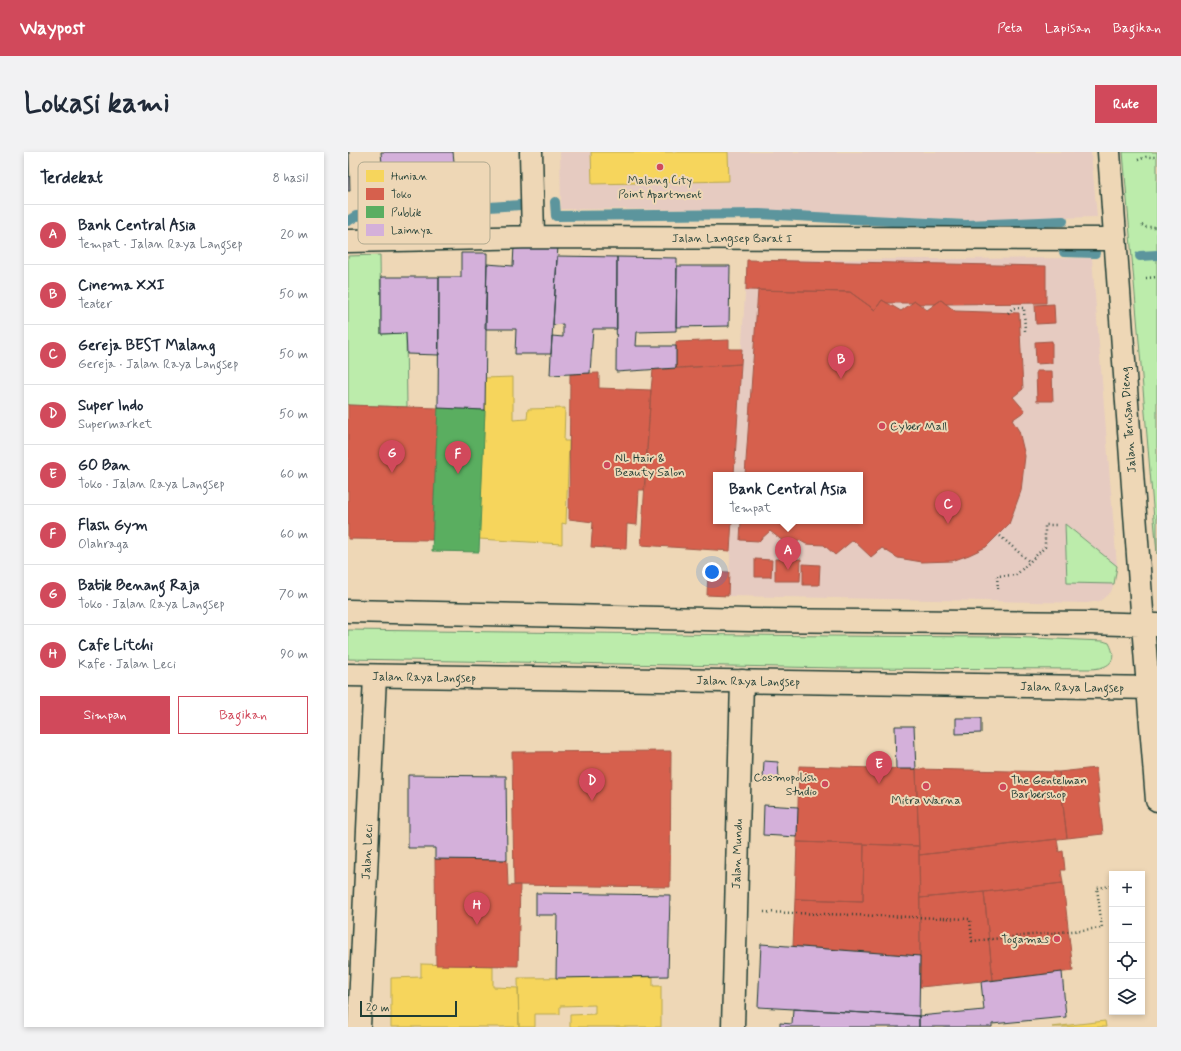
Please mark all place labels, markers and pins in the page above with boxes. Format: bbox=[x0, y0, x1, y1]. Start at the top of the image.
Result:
marker: Malang City Point Apartment bbox=[655, 162, 665, 172]
place label: Malang City Point Apartment bbox=[618, 173, 702, 203]
pin: B bbox=[828, 346, 854, 379]
place label: Cyber Mall bbox=[890, 419, 947, 435]
marker: Cyber Mall bbox=[877, 421, 887, 431]
pin: G bbox=[379, 440, 405, 473]
pin: F bbox=[445, 441, 471, 474]
place label: NL Hair & Beauty Salon bbox=[615, 451, 685, 481]
marker: NL Hair & Beauty Salon bbox=[602, 460, 612, 470]
pin: C bbox=[935, 491, 961, 524]
pin: A bbox=[775, 537, 801, 570]
pin: E bbox=[866, 751, 892, 784]
pin: D bbox=[579, 768, 605, 801]
place label: Cosmopolish Studio bbox=[754, 770, 817, 800]
place label: The Gentelman Barbershop bbox=[1011, 773, 1087, 803]
marker: Cosmopolish Studio bbox=[820, 779, 830, 789]
marker: Mitra Warna bbox=[921, 781, 931, 791]
marker: The Gentelman Barbershop bbox=[998, 782, 1008, 792]
place label: Mitra Warna bbox=[891, 793, 961, 809]
pin: H bbox=[464, 892, 490, 925]
place label: Togamas bbox=[1001, 932, 1050, 949]
marker: Togamas bbox=[1052, 934, 1062, 944]

